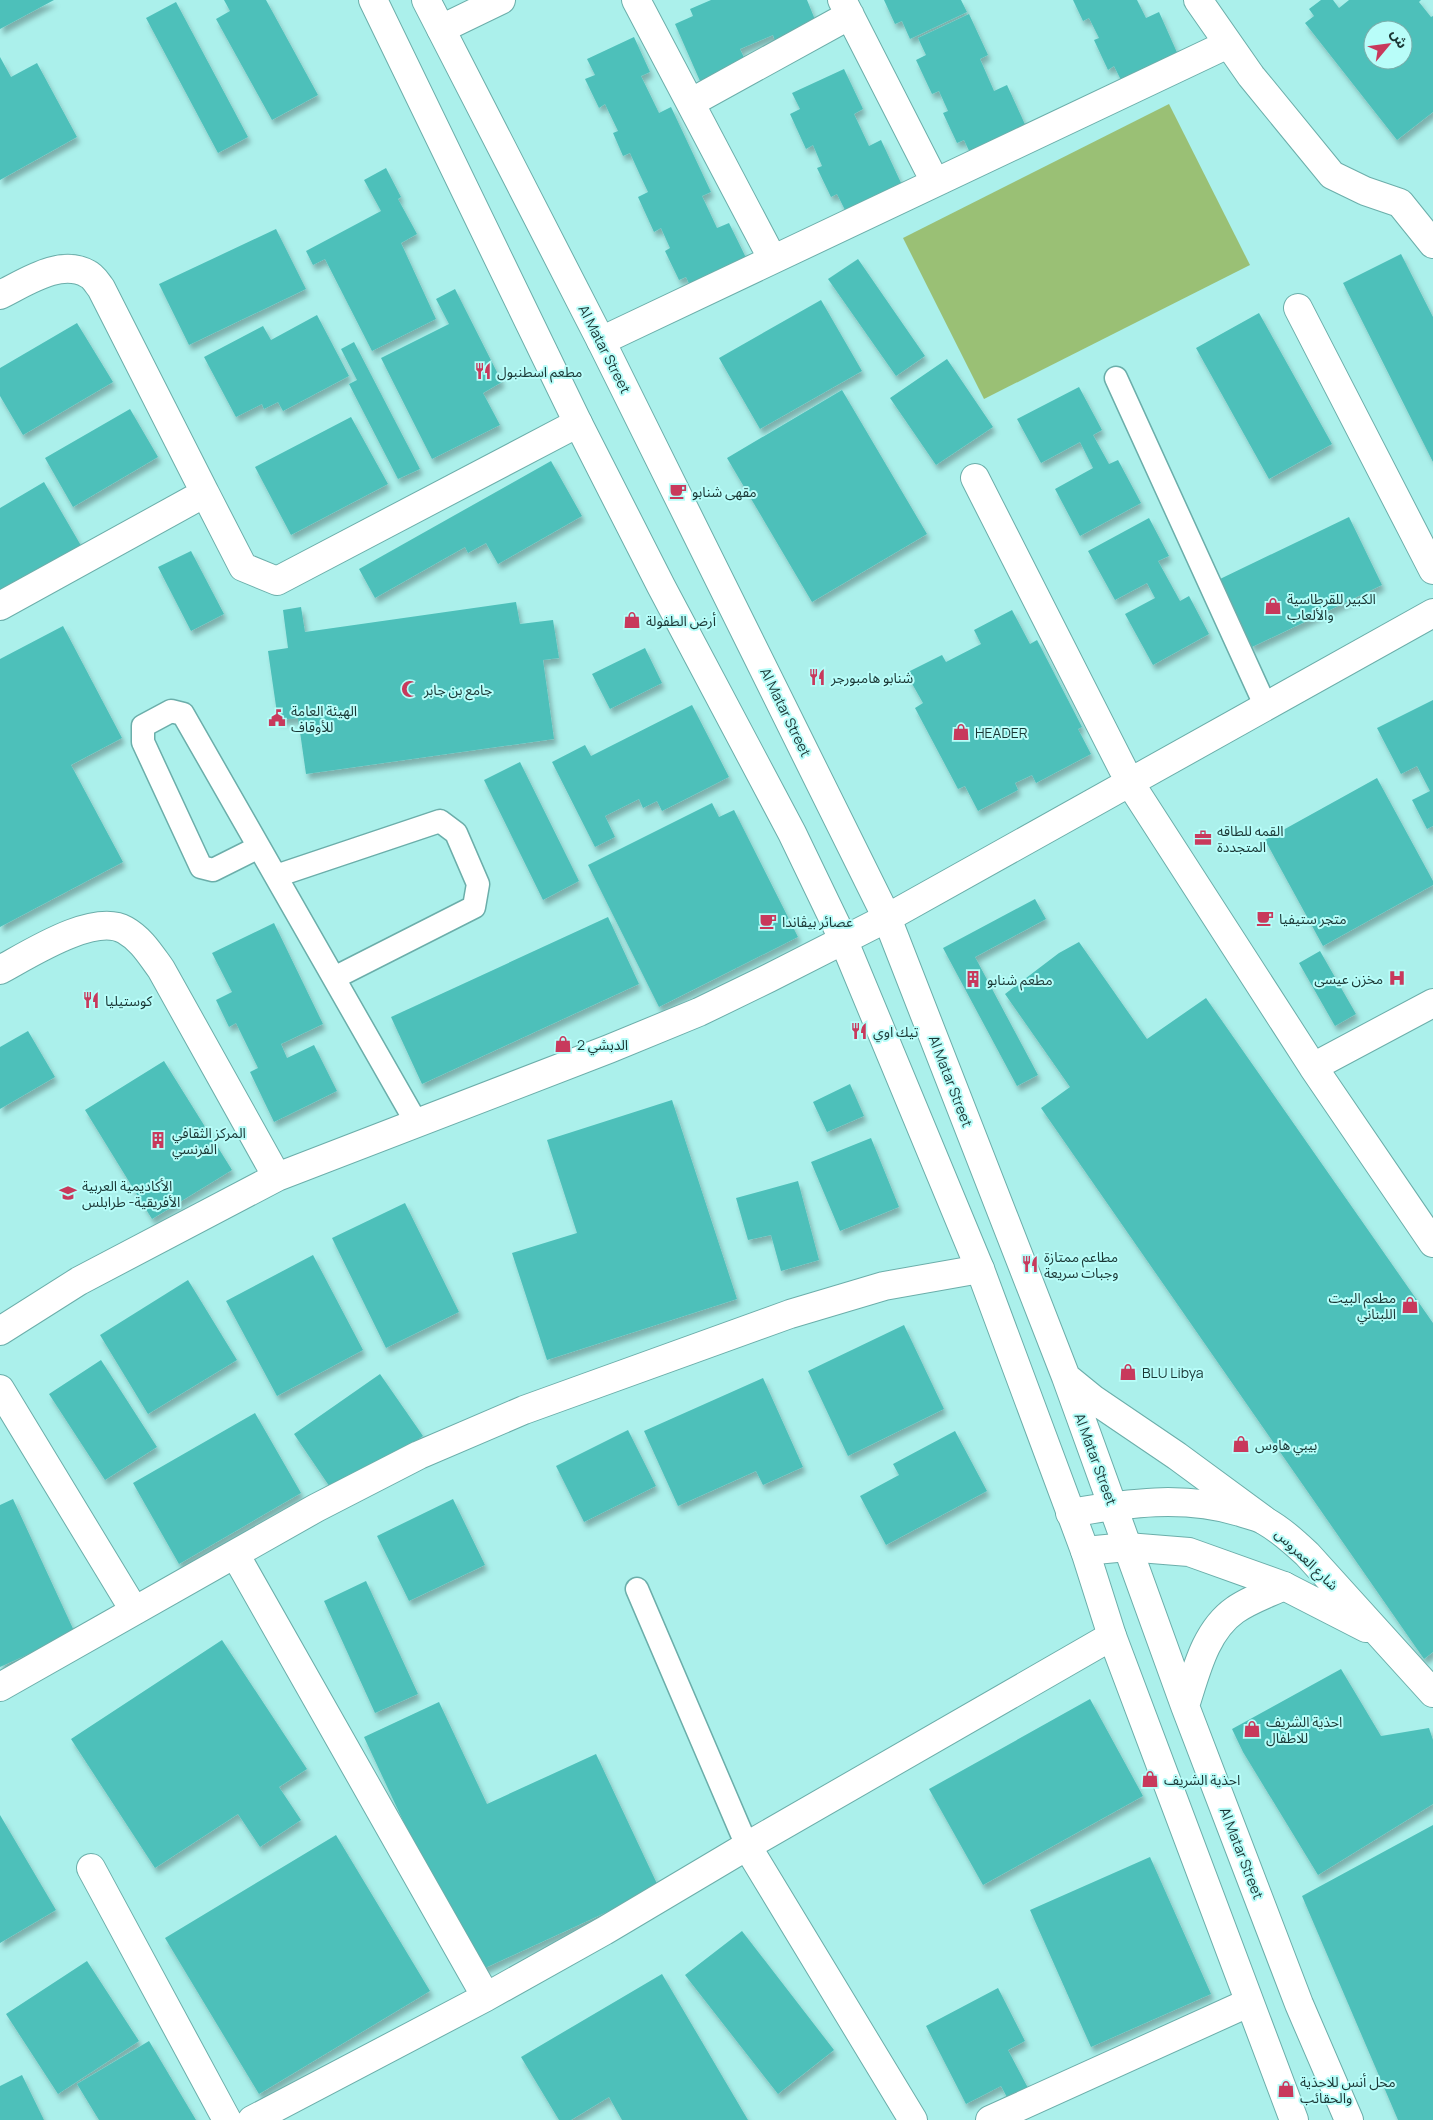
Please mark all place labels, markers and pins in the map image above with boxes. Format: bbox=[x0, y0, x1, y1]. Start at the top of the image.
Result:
restaurant icon: مطعم اسطنبول bbox=[473, 361, 493, 381]
place label: مطعم اسطنبول bbox=[497, 362, 582, 383]
cafe icon: مقهى شنابو bbox=[668, 481, 688, 501]
place label: مقهى شنابو bbox=[692, 482, 757, 501]
place label: الكبير للقرطاسية والألعاب bbox=[1287, 589, 1376, 624]
shop icon: الكبير للقرطاسية والألعاب bbox=[1263, 596, 1283, 616]
shop icon: أرض الطفولة bbox=[622, 610, 642, 630]
place label: أرض الطفولة bbox=[646, 611, 716, 630]
restaurant icon: شنابو هامبورجر bbox=[807, 667, 827, 687]
place label: شنابو هامبورجر bbox=[830, 668, 913, 687]
mosque icon: جامع بن جابر bbox=[400, 679, 420, 699]
place label: جامع بن جابر bbox=[423, 680, 492, 701]
place label: الهيئة العامة للأوقاف bbox=[291, 701, 357, 736]
public building icon: الهيئة العامة للأوقاف bbox=[267, 708, 287, 728]
shop icon: HEADER bbox=[951, 722, 971, 742]
place label: HEADER bbox=[975, 723, 1028, 742]
place label: القمه للطاقه المتجددة bbox=[1217, 821, 1284, 856]
office icon: القمه للطاقه المتجددة bbox=[1193, 828, 1213, 848]
cafe icon: متجر ستيفيا bbox=[1255, 908, 1275, 928]
place label: متجر ستيفيا bbox=[1279, 909, 1346, 928]
cafe icon: عصائر بيڤاندا bbox=[758, 911, 778, 931]
place label: عصائر بيڤاندا bbox=[782, 912, 853, 931]
hospital icon: مخزن عيسى bbox=[1387, 968, 1407, 988]
building icon: مطعم شنابو bbox=[963, 969, 983, 989]
place label: مخزن عيسى bbox=[1314, 969, 1383, 988]
place label: مطعم شنابو bbox=[987, 970, 1052, 991]
restaurant icon: كوستيليا bbox=[81, 990, 101, 1010]
place label: كوستيليا bbox=[105, 991, 153, 1010]
restaurant icon: تيك اوي bbox=[849, 1021, 869, 1041]
place label: تيك اوي bbox=[873, 1022, 918, 1043]
shop icon: الدبشي 2 bbox=[553, 1034, 573, 1054]
place label: الدبشي 2 bbox=[577, 1035, 628, 1056]
place label: المركز الثقافي الفرنسي bbox=[172, 1123, 246, 1160]
building icon: المركز الثقافي الفرنسي bbox=[148, 1130, 168, 1150]
place label: الأكاديمية العربية الأفريقية- طرابلس bbox=[82, 1176, 180, 1211]
school or university icon: الأكاديمية العربية الأفريقية- طرابلس bbox=[58, 1183, 78, 1203]
place label: مطاعم ممتازة وجبات سريعة bbox=[1044, 1247, 1118, 1282]
restaurant icon: مطاعم ممتازة وجبات سريعة bbox=[1020, 1254, 1040, 1274]
place label: مطعم البيت اللبناني bbox=[1328, 1288, 1396, 1325]
shop icon: مطعم البيت اللبناني bbox=[1400, 1295, 1420, 1315]
shop icon: BLU Libya bbox=[1118, 1362, 1138, 1382]
place label: BLU Libya bbox=[1142, 1363, 1204, 1382]
shop icon: بيبي هاوس bbox=[1231, 1434, 1251, 1454]
place label: بيبي هاوس bbox=[1255, 1435, 1317, 1456]
place label: احذية الشريف للاطفال bbox=[1266, 1712, 1342, 1747]
shop icon: احذية الشريف للاطفال bbox=[1242, 1719, 1262, 1739]
shop icon: احذية الشريف bbox=[1140, 1769, 1160, 1789]
place label: احذية الشريف bbox=[1164, 1770, 1240, 1789]
place label: محل أنس للاحذية والحقائب bbox=[1300, 2072, 1396, 2107]
shop icon: محل أنس للاحذية والحقائب bbox=[1276, 2079, 1296, 2099]

